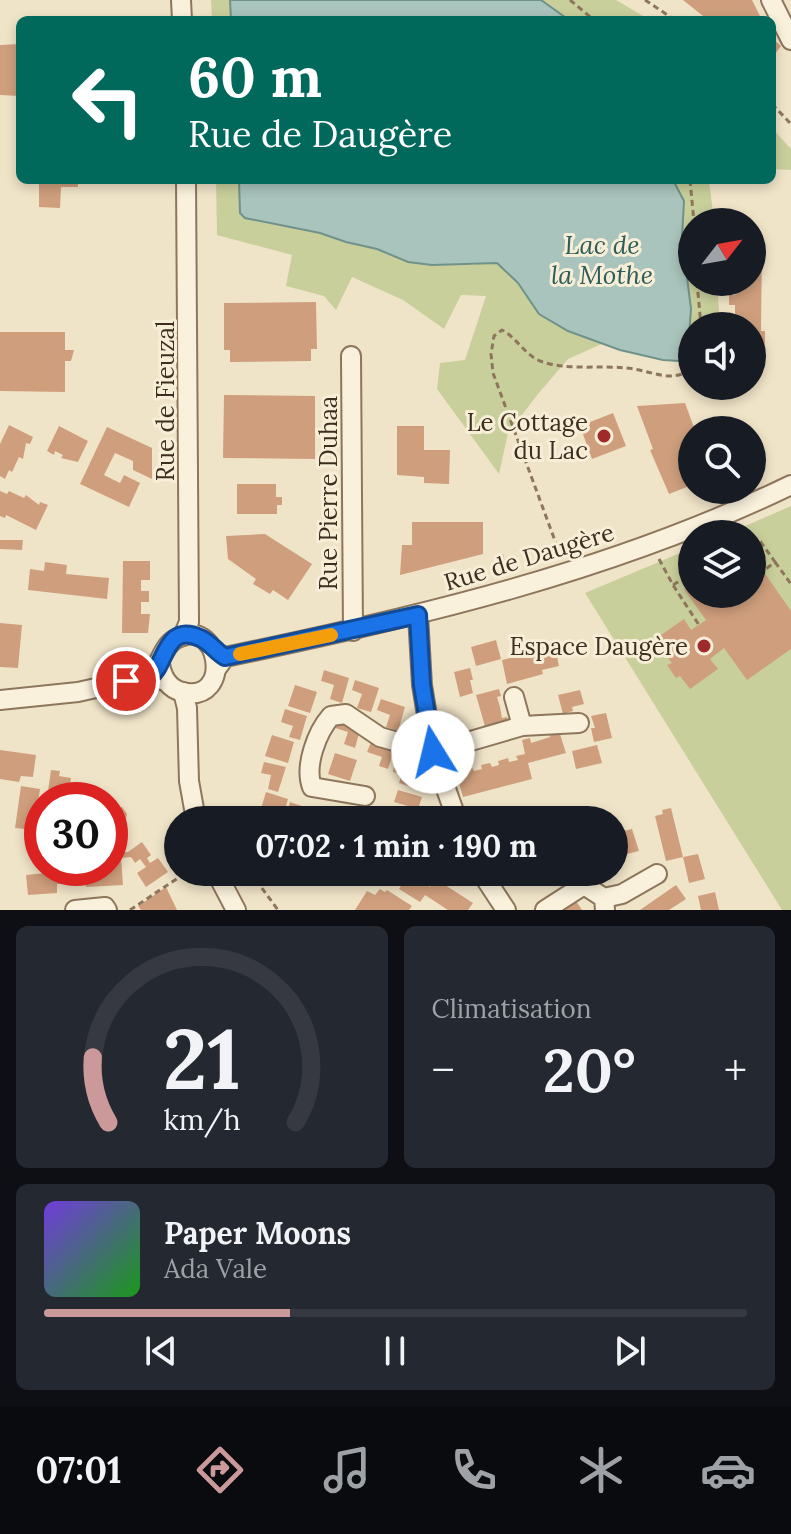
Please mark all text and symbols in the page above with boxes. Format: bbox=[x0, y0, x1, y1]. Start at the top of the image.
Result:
text: 60 m bbox=[188, 41, 322, 112]
icon: left bbox=[56, 48, 160, 152]
text: Rue de Daugère bbox=[188, 111, 452, 157]
north arrow bbox=[678, 208, 766, 296]
map controls bbox=[678, 208, 766, 608]
water label: Lac de la Mothe bbox=[551, 228, 653, 291]
button: sound bbox=[678, 312, 766, 400]
street label: Rue de Fieuzal bbox=[150, 321, 181, 481]
street label: Rue Pierre Duhaa bbox=[313, 396, 344, 590]
place label: Le Cottage du Lac bbox=[467, 407, 588, 466]
button: search bbox=[678, 416, 766, 504]
marker: Le Cottage du Lac bbox=[595, 427, 613, 445]
street label: Rue de Daugère bbox=[440, 516, 618, 598]
button: layers bbox=[678, 520, 766, 608]
place label: Espace Daugère bbox=[510, 631, 688, 662]
marker: Espace Daugère bbox=[695, 637, 713, 655]
pin bbox=[92, 647, 160, 715]
icon: arrive bbox=[104, 659, 148, 703]
position arrow bbox=[391, 710, 475, 794]
speed limit sign: 30 bbox=[24, 782, 128, 886]
text: 07:02 · 1 min · 190 m bbox=[255, 827, 537, 865]
text: Climatisation bbox=[432, 992, 592, 1025]
text: 21 bbox=[163, 1005, 241, 1112]
text: 20° bbox=[543, 1032, 636, 1108]
text: − bbox=[432, 1042, 455, 1098]
text: + bbox=[724, 1042, 747, 1098]
text: km/h bbox=[163, 1101, 240, 1138]
text: Paper Moons bbox=[164, 1214, 351, 1252]
text: Ada Vale bbox=[164, 1252, 267, 1285]
icon: previous bbox=[139, 1329, 183, 1373]
icon: pause bbox=[373, 1329, 417, 1373]
icon: next bbox=[608, 1329, 652, 1373]
icon: directions bbox=[192, 1442, 248, 1498]
icon: music bbox=[319, 1442, 375, 1498]
icon: phone bbox=[446, 1442, 502, 1498]
icon: climate bbox=[573, 1442, 629, 1498]
icon: car bbox=[700, 1442, 756, 1498]
text: 07:01 bbox=[35, 1447, 122, 1493]

